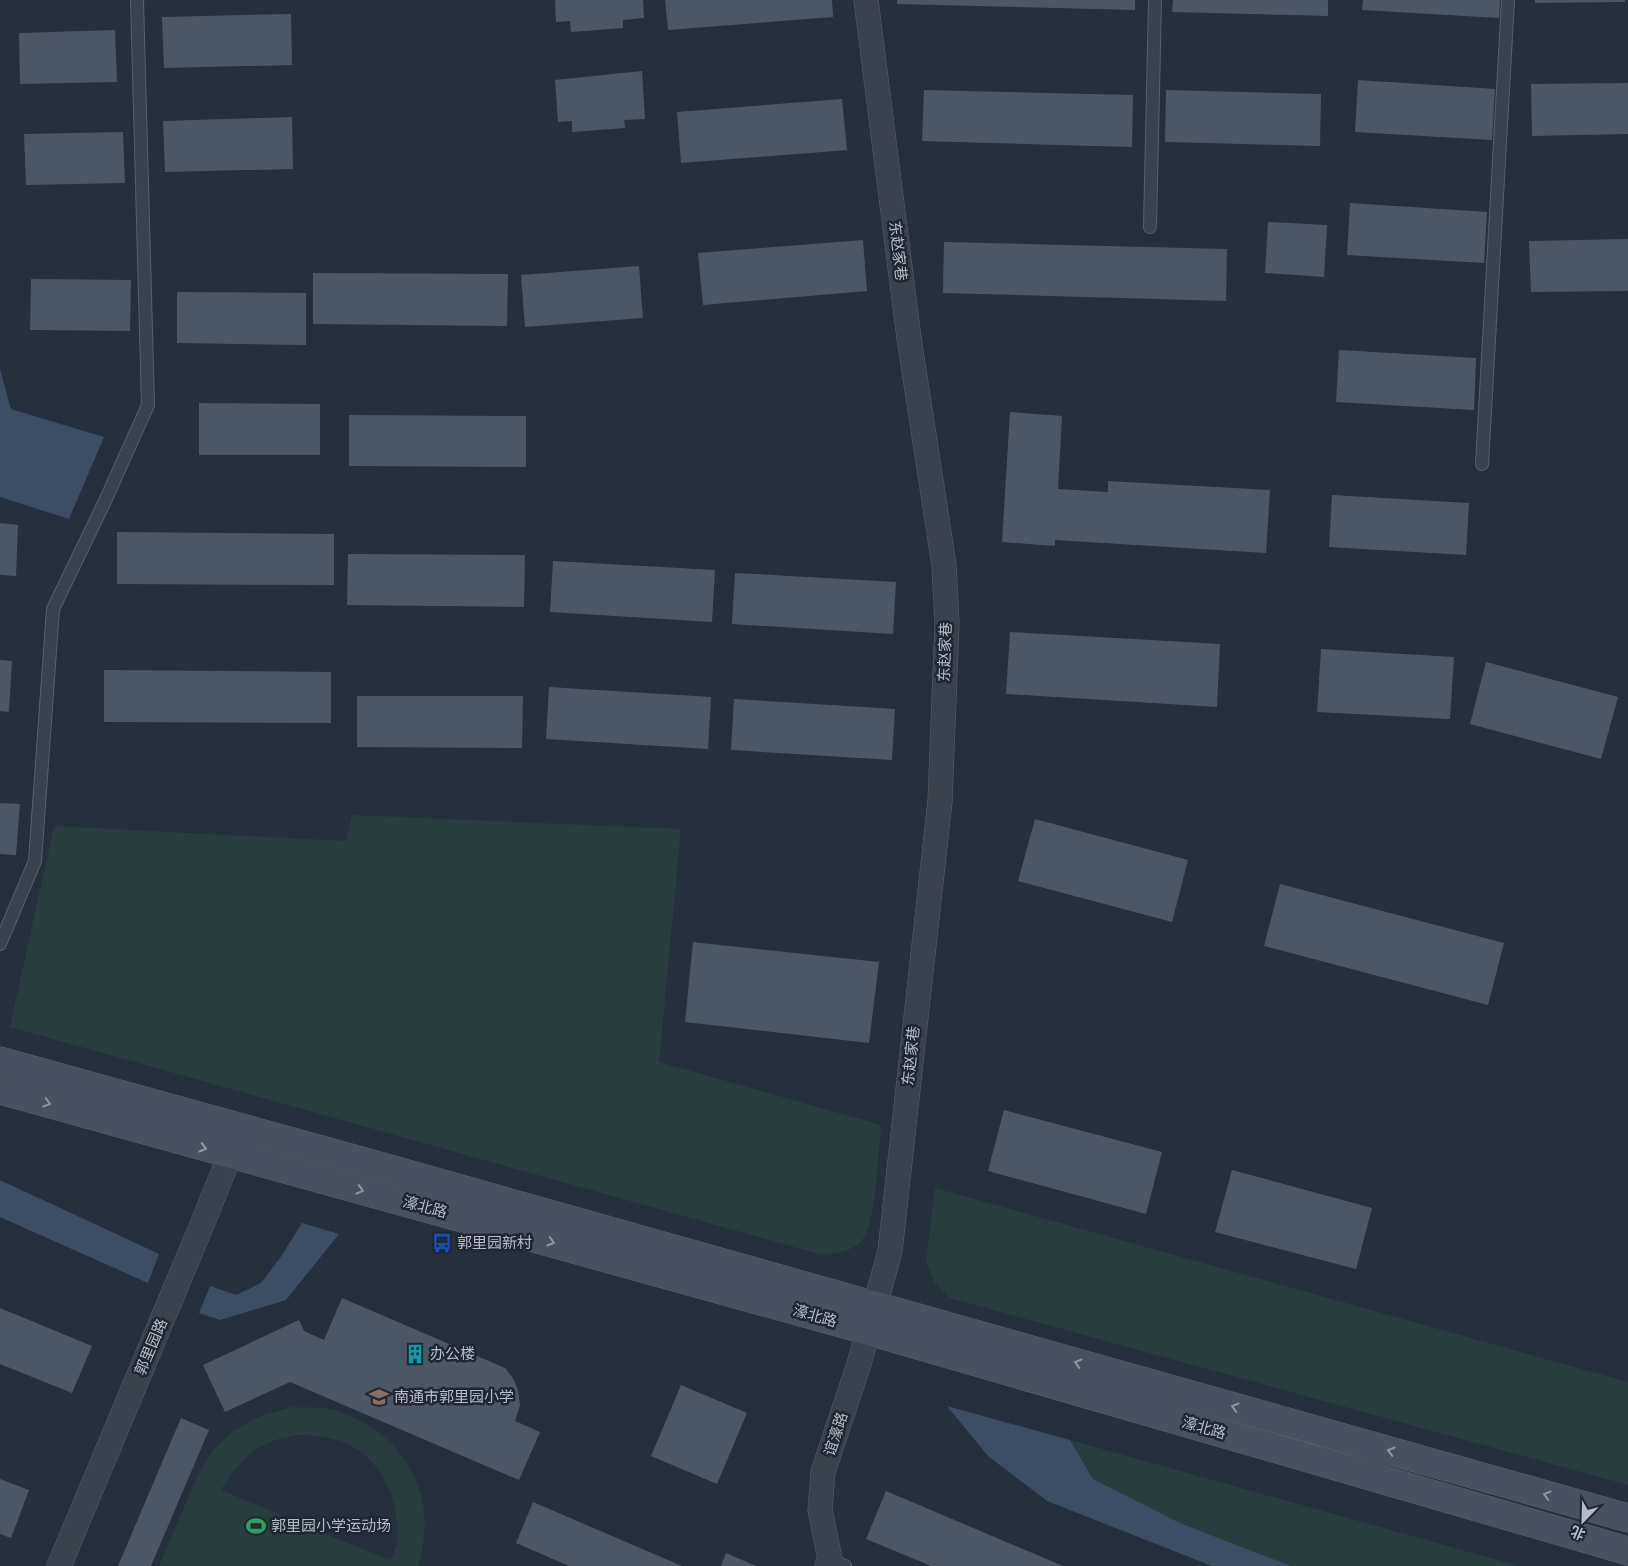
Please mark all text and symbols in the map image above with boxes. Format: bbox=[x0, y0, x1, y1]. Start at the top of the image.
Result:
street label: 东赵家巷 bbox=[886, 220, 912, 282]
street label: 东赵家巷 bbox=[934, 622, 954, 682]
street label: 东赵家巷 bbox=[898, 1025, 922, 1087]
one-way arrow bbox=[42, 1097, 51, 1108]
one-way arrow bbox=[199, 1142, 207, 1152]
one-way arrow bbox=[356, 1184, 364, 1195]
street label: 濠北路 bbox=[401, 1192, 449, 1221]
bus stop icon: 郭里园新村 bbox=[431, 1232, 453, 1254]
place label: 郭里园新村 bbox=[457, 1233, 532, 1251]
one-way arrow bbox=[546, 1236, 554, 1246]
street label: 濠北路 bbox=[791, 1300, 839, 1330]
street label: 郭里园路 bbox=[130, 1315, 170, 1378]
building icon: 办公楼 bbox=[404, 1343, 426, 1365]
place label: 办公楼 bbox=[430, 1344, 475, 1362]
one-way arrow bbox=[1075, 1358, 1083, 1368]
school or university icon: 南通市郭里园小学 bbox=[368, 1386, 390, 1408]
place label: 南通市郭里园小学 bbox=[394, 1387, 514, 1405]
one-way arrow bbox=[1231, 1402, 1239, 1412]
street label: 谊濠路 bbox=[820, 1410, 851, 1458]
street label: 濠北路 bbox=[1180, 1412, 1228, 1442]
one-way arrow bbox=[1387, 1446, 1395, 1457]
one-way arrow bbox=[1544, 1491, 1552, 1501]
north arrow bbox=[1558, 1496, 1608, 1546]
sports icon: 郭里园小学运动场 bbox=[245, 1515, 267, 1537]
place label: 郭里园小学运动场 bbox=[271, 1516, 391, 1534]
text: 北 bbox=[1568, 1523, 1587, 1544]

